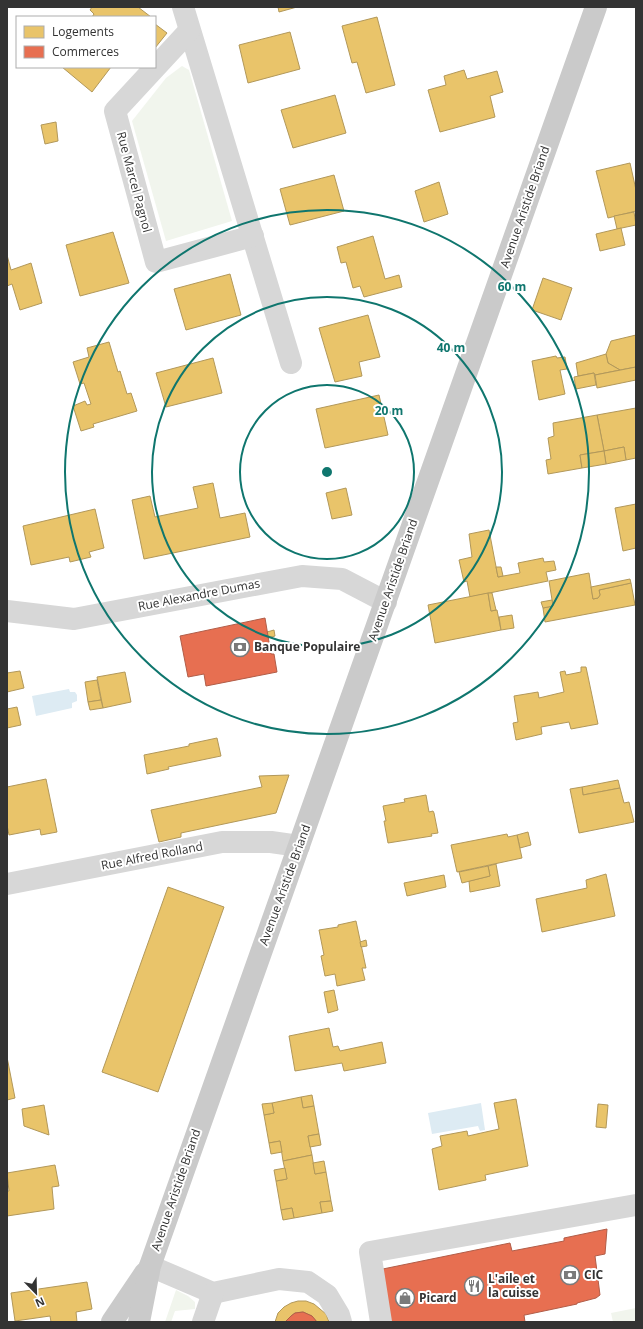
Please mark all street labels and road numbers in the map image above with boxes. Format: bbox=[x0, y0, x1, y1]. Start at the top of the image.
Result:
street label: Rue Marcel Pagnol bbox=[113, 130, 156, 234]
street label: Avenue Aristide Briand bbox=[496, 144, 553, 270]
street label: Avenue Aristide Briand bbox=[364, 517, 421, 643]
street label: Rue Alexandre Dumas bbox=[136, 574, 262, 615]
street label: Avenue Aristide Briand bbox=[255, 822, 314, 948]
street label: Rue Alfred Rolland bbox=[100, 837, 204, 874]
street label: Avenue Aristide Briand bbox=[147, 1127, 204, 1253]

